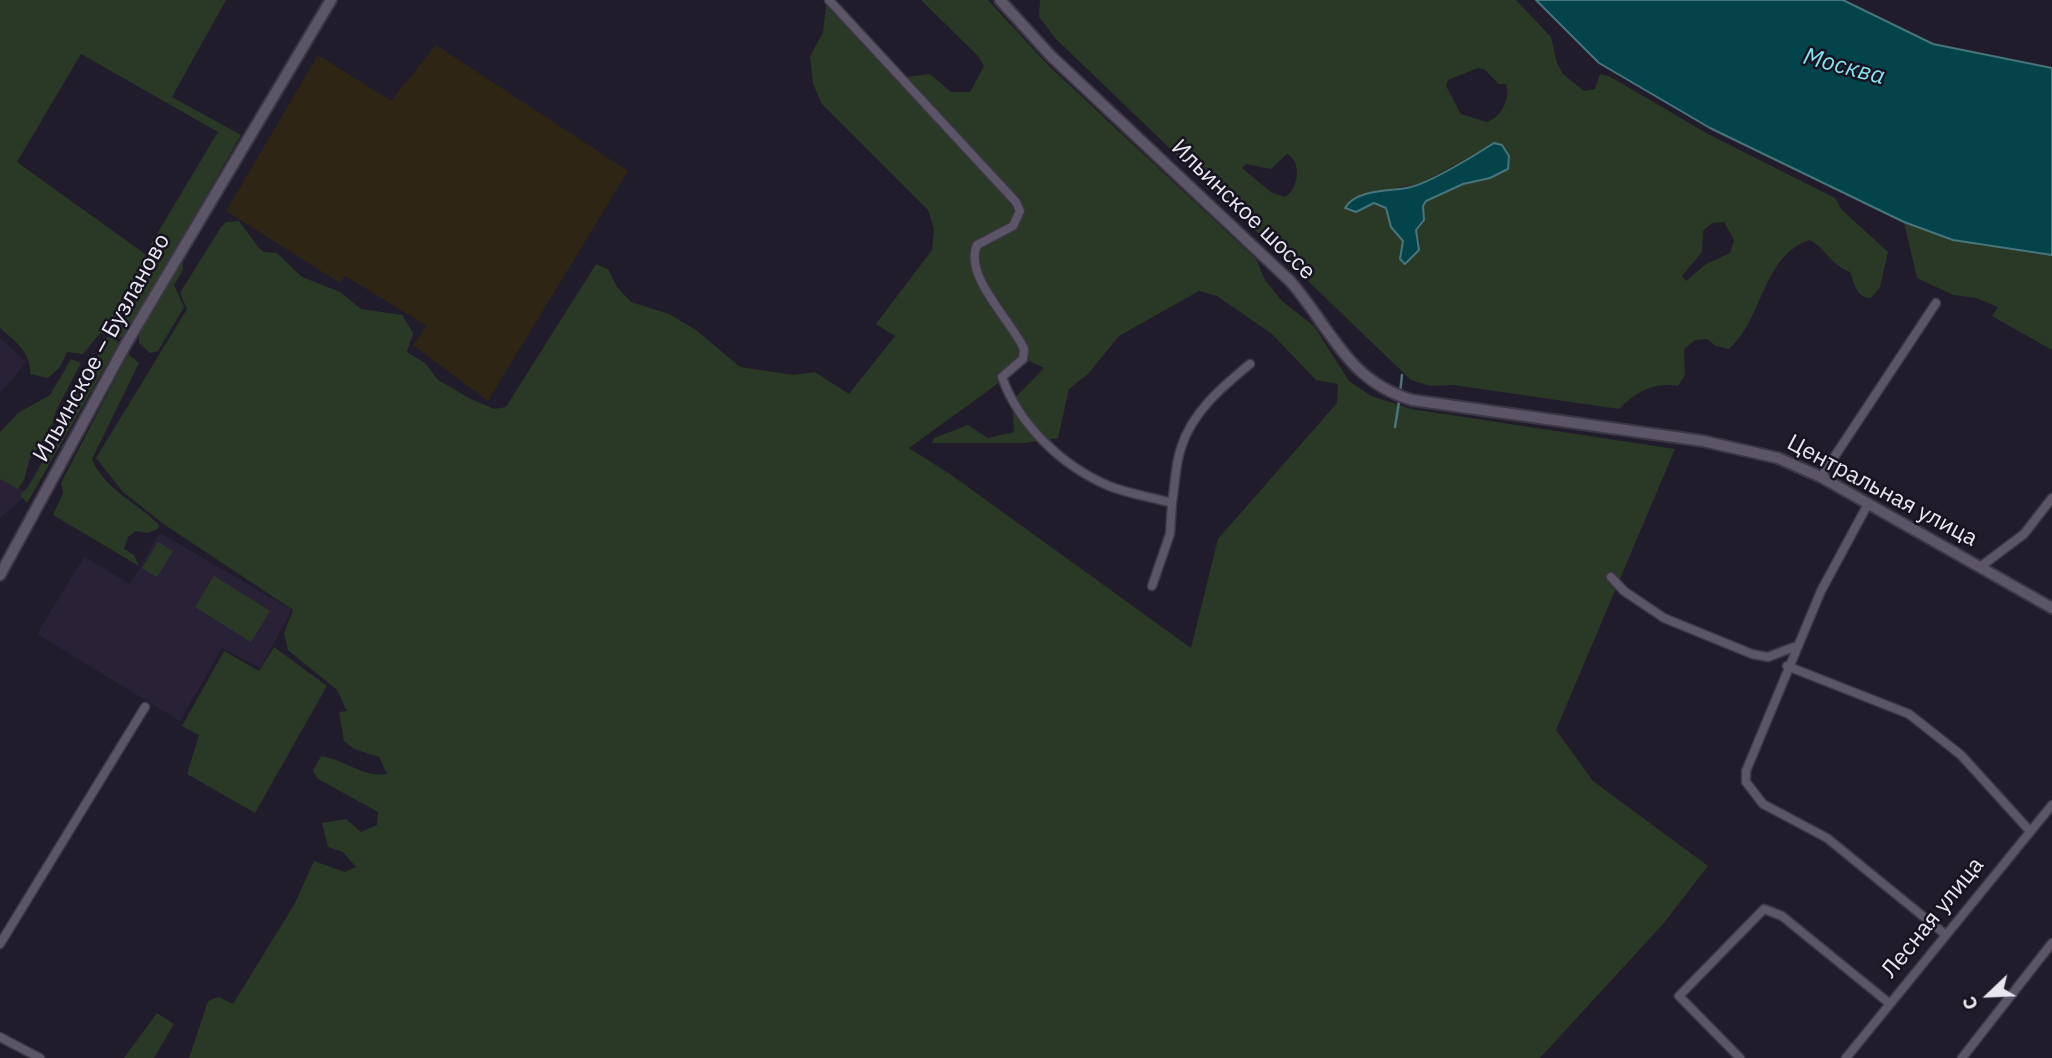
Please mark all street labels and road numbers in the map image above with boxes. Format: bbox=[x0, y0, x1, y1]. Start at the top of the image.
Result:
street label: Ильинское шоссе bbox=[1165, 134, 1321, 286]
street label: Ильинское – Бузланово bbox=[28, 229, 176, 467]
street label: Центральная улица bbox=[1782, 429, 1982, 553]
street label: Лесная улица bbox=[1876, 852, 1990, 984]

